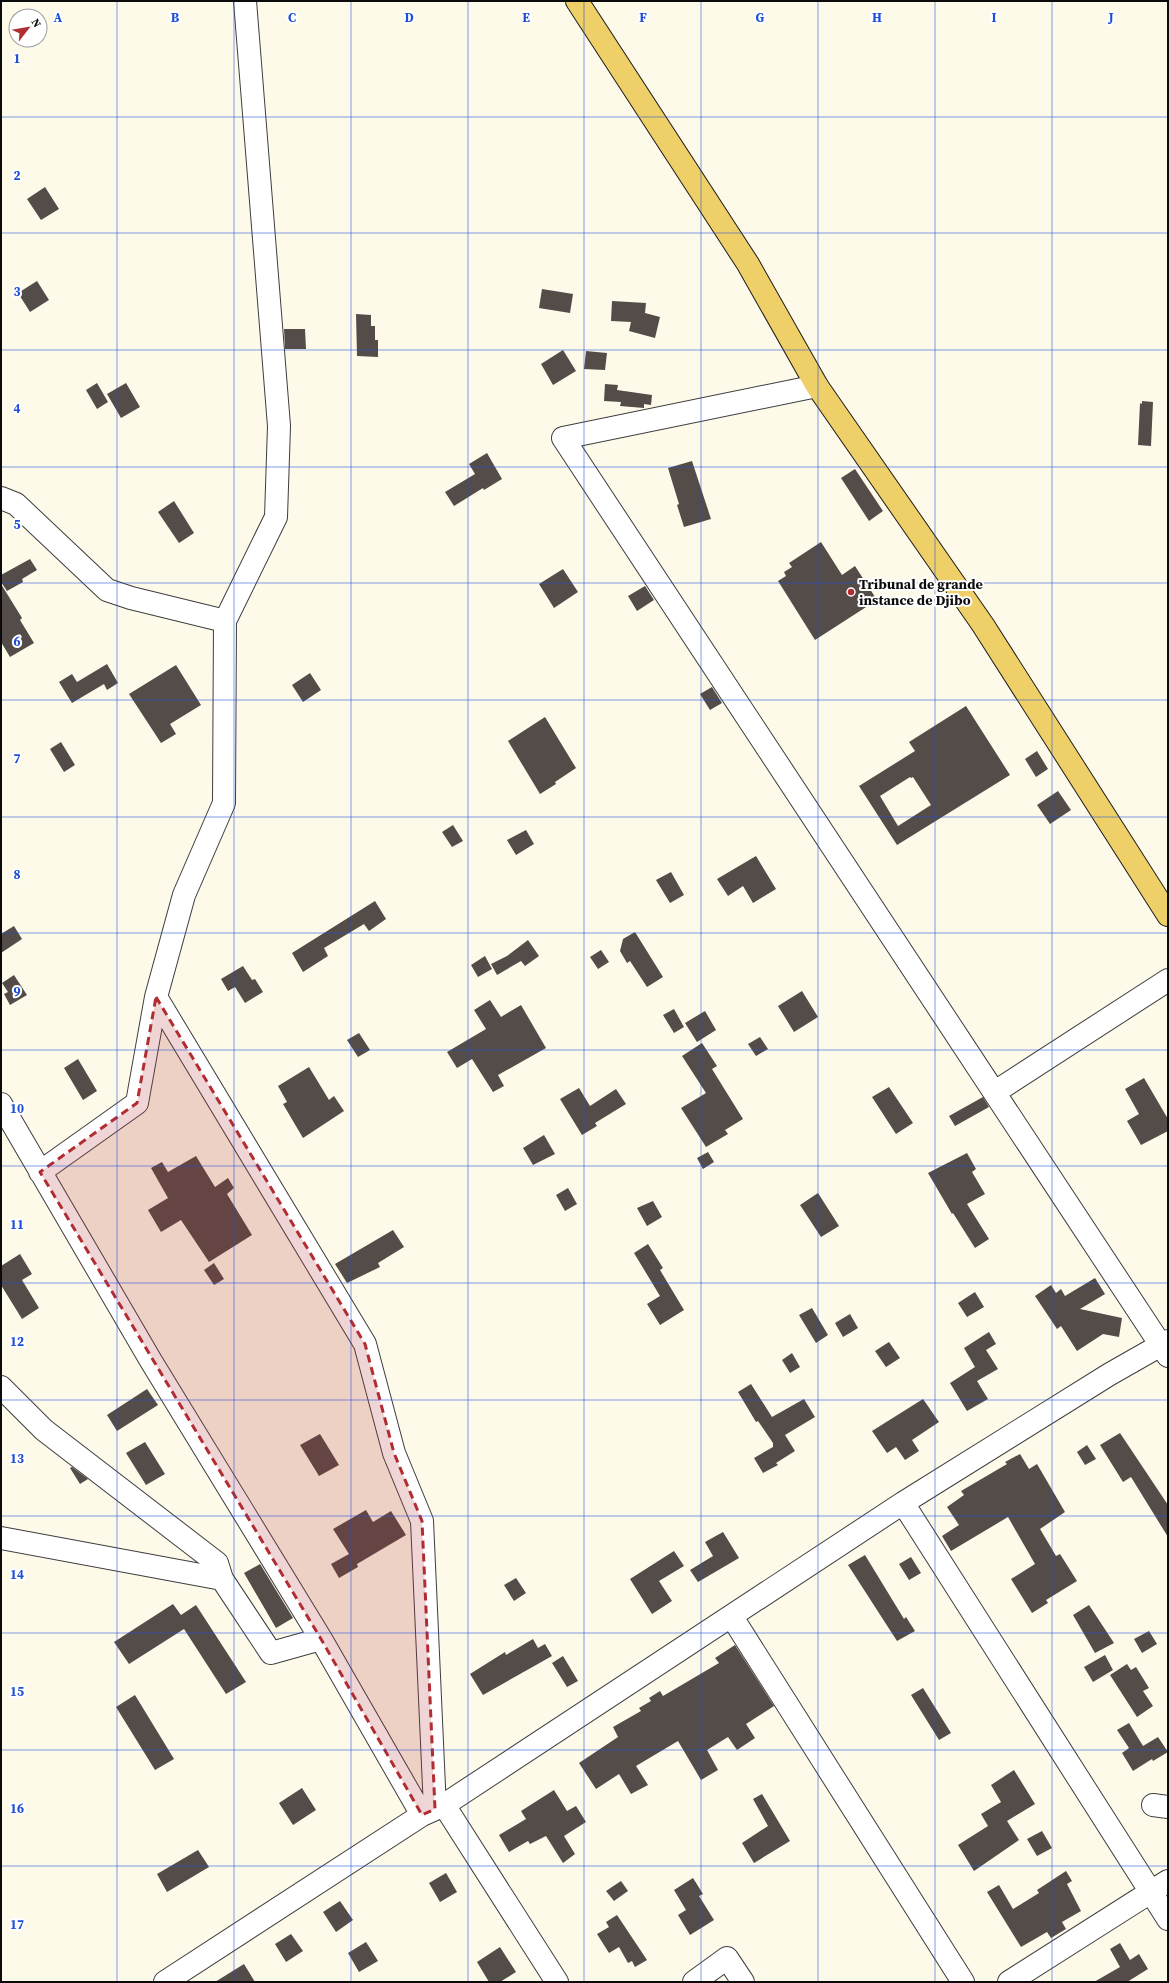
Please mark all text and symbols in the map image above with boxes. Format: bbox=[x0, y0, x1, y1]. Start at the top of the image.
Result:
north arrow bbox=[8, 8, 48, 48]
text: A bbox=[54, 9, 63, 26]
text: B bbox=[171, 9, 180, 26]
text: C bbox=[288, 9, 296, 26]
text: D bbox=[404, 9, 414, 26]
text: E bbox=[522, 9, 530, 26]
text: F bbox=[639, 9, 647, 26]
text: G bbox=[756, 9, 765, 26]
text: H bbox=[872, 9, 882, 26]
text: I bbox=[991, 9, 997, 26]
text: J bbox=[1107, 9, 1114, 26]
text: N bbox=[28, 16, 45, 30]
text: 1 bbox=[13, 50, 21, 67]
text: 2 bbox=[13, 167, 21, 184]
text: 3 bbox=[13, 283, 21, 300]
text: 4 bbox=[13, 400, 21, 417]
text: 5 bbox=[13, 516, 21, 533]
place label: Tribunal de grande instance de Djibo bbox=[859, 574, 983, 610]
marker: Tribunal de grande instance de Djibo bbox=[846, 587, 856, 597]
text: 6 bbox=[13, 633, 21, 650]
text: 7 bbox=[13, 750, 21, 767]
text: 8 bbox=[13, 866, 21, 883]
text: 9 bbox=[13, 983, 21, 1000]
text: 10 bbox=[10, 1100, 24, 1117]
text: 11 bbox=[10, 1216, 24, 1233]
text: 12 bbox=[10, 1333, 24, 1350]
text: 13 bbox=[10, 1450, 24, 1467]
text: 14 bbox=[10, 1566, 24, 1583]
text: 15 bbox=[10, 1683, 24, 1700]
text: 16 bbox=[10, 1800, 24, 1817]
text: 17 bbox=[10, 1916, 24, 1933]

